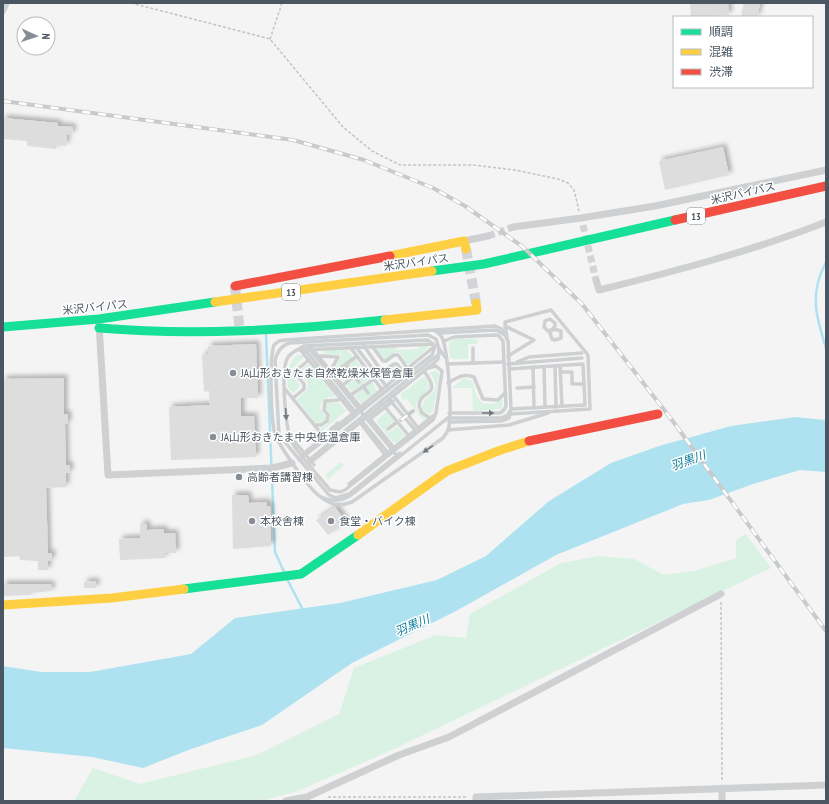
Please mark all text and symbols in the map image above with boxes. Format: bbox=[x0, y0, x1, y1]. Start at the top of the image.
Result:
north arrow bbox=[16, 16, 56, 56]
legend bbox=[673, 16, 813, 88]
text: 順調 bbox=[709, 24, 733, 39]
text: N bbox=[39, 33, 53, 40]
text: 混雑 bbox=[709, 44, 733, 59]
text: 渋滞 bbox=[709, 64, 733, 79]
street label: 米沢バイパス bbox=[709, 179, 777, 207]
road number: 13 bbox=[687, 208, 705, 224]
street label: 米沢バイパス bbox=[382, 250, 450, 274]
road number: 13 bbox=[282, 284, 300, 300]
street label: 米沢バイパス bbox=[62, 297, 128, 317]
place label: JA山形おきたま自然乾燥米保管倉庫 bbox=[240, 366, 414, 380]
marker: JA山形おきたま自然乾燥米保管倉庫 bbox=[228, 368, 238, 378]
one-way arrow bbox=[282, 408, 289, 420]
one-way arrow bbox=[482, 410, 495, 416]
place label: JA山形おきたま中央低温倉庫 bbox=[220, 430, 361, 444]
marker: JA山形おきたま中央低温倉庫 bbox=[208, 432, 218, 442]
one-way arrow bbox=[423, 445, 434, 453]
water label: 羽黒川 bbox=[669, 446, 709, 473]
place label: 高齢者講習棟 bbox=[247, 470, 313, 484]
marker: 高齢者講習棟 bbox=[234, 472, 244, 482]
place label: 本校舎棟 bbox=[260, 514, 304, 528]
place label: 食堂・バイク棟 bbox=[339, 514, 416, 528]
marker: 本校舎棟 bbox=[247, 516, 257, 526]
marker: 食堂・バイク棟 bbox=[326, 516, 336, 526]
water label: 羽黒川 bbox=[392, 610, 433, 639]

